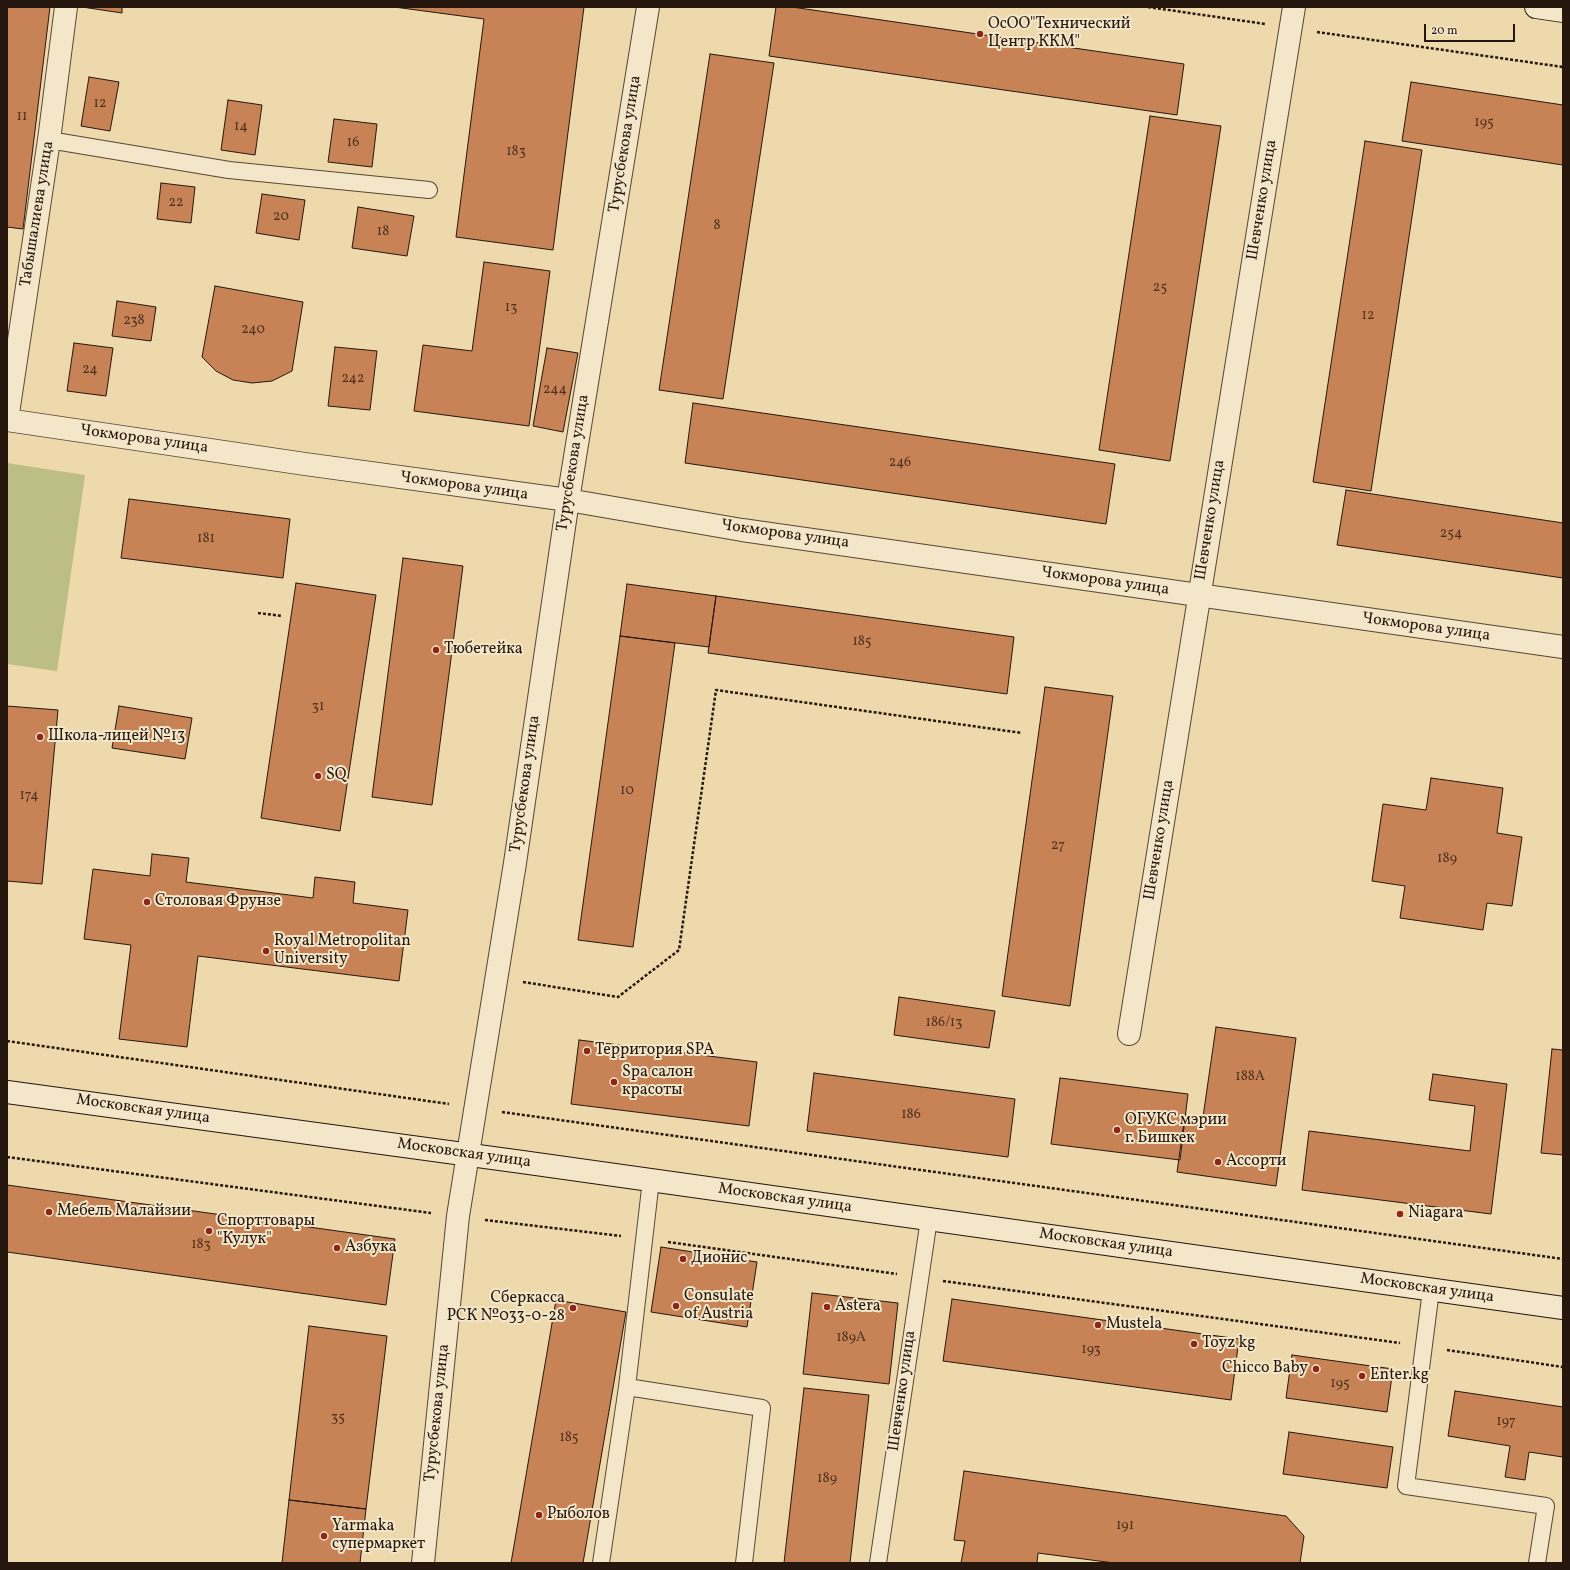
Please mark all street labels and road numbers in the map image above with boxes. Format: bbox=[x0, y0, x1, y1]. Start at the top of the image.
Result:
street label: Турусбекова улица bbox=[606, 74, 646, 214]
street label: Шевченко улица bbox=[1244, 138, 1282, 262]
street label: Табышалиева улица bbox=[17, 140, 59, 288]
street label: Турусбекова улица bbox=[554, 393, 594, 533]
street label: Чокморова улица bbox=[79, 422, 209, 458]
street label: Шевченко улица bbox=[1192, 458, 1230, 582]
street label: Чокморова улица bbox=[399, 469, 529, 505]
street label: Чокморова улица bbox=[720, 517, 850, 553]
street label: Чокморова улица bbox=[1040, 564, 1170, 600]
street label: Чокморова улица bbox=[1361, 610, 1491, 646]
street label: Турусбекова улица bbox=[507, 714, 545, 854]
street label: Шевченко улица bbox=[1141, 778, 1179, 902]
street label: Московская улица bbox=[75, 1091, 211, 1129]
street label: Московская улица bbox=[396, 1135, 532, 1173]
street label: Московская улица bbox=[717, 1180, 853, 1218]
street label: Московская улица bbox=[1038, 1225, 1174, 1263]
street label: Московская улица bbox=[1359, 1270, 1495, 1308]
street label: Шевченко улица bbox=[885, 1329, 921, 1453]
street label: Турусбекова улица bbox=[421, 1343, 455, 1483]

